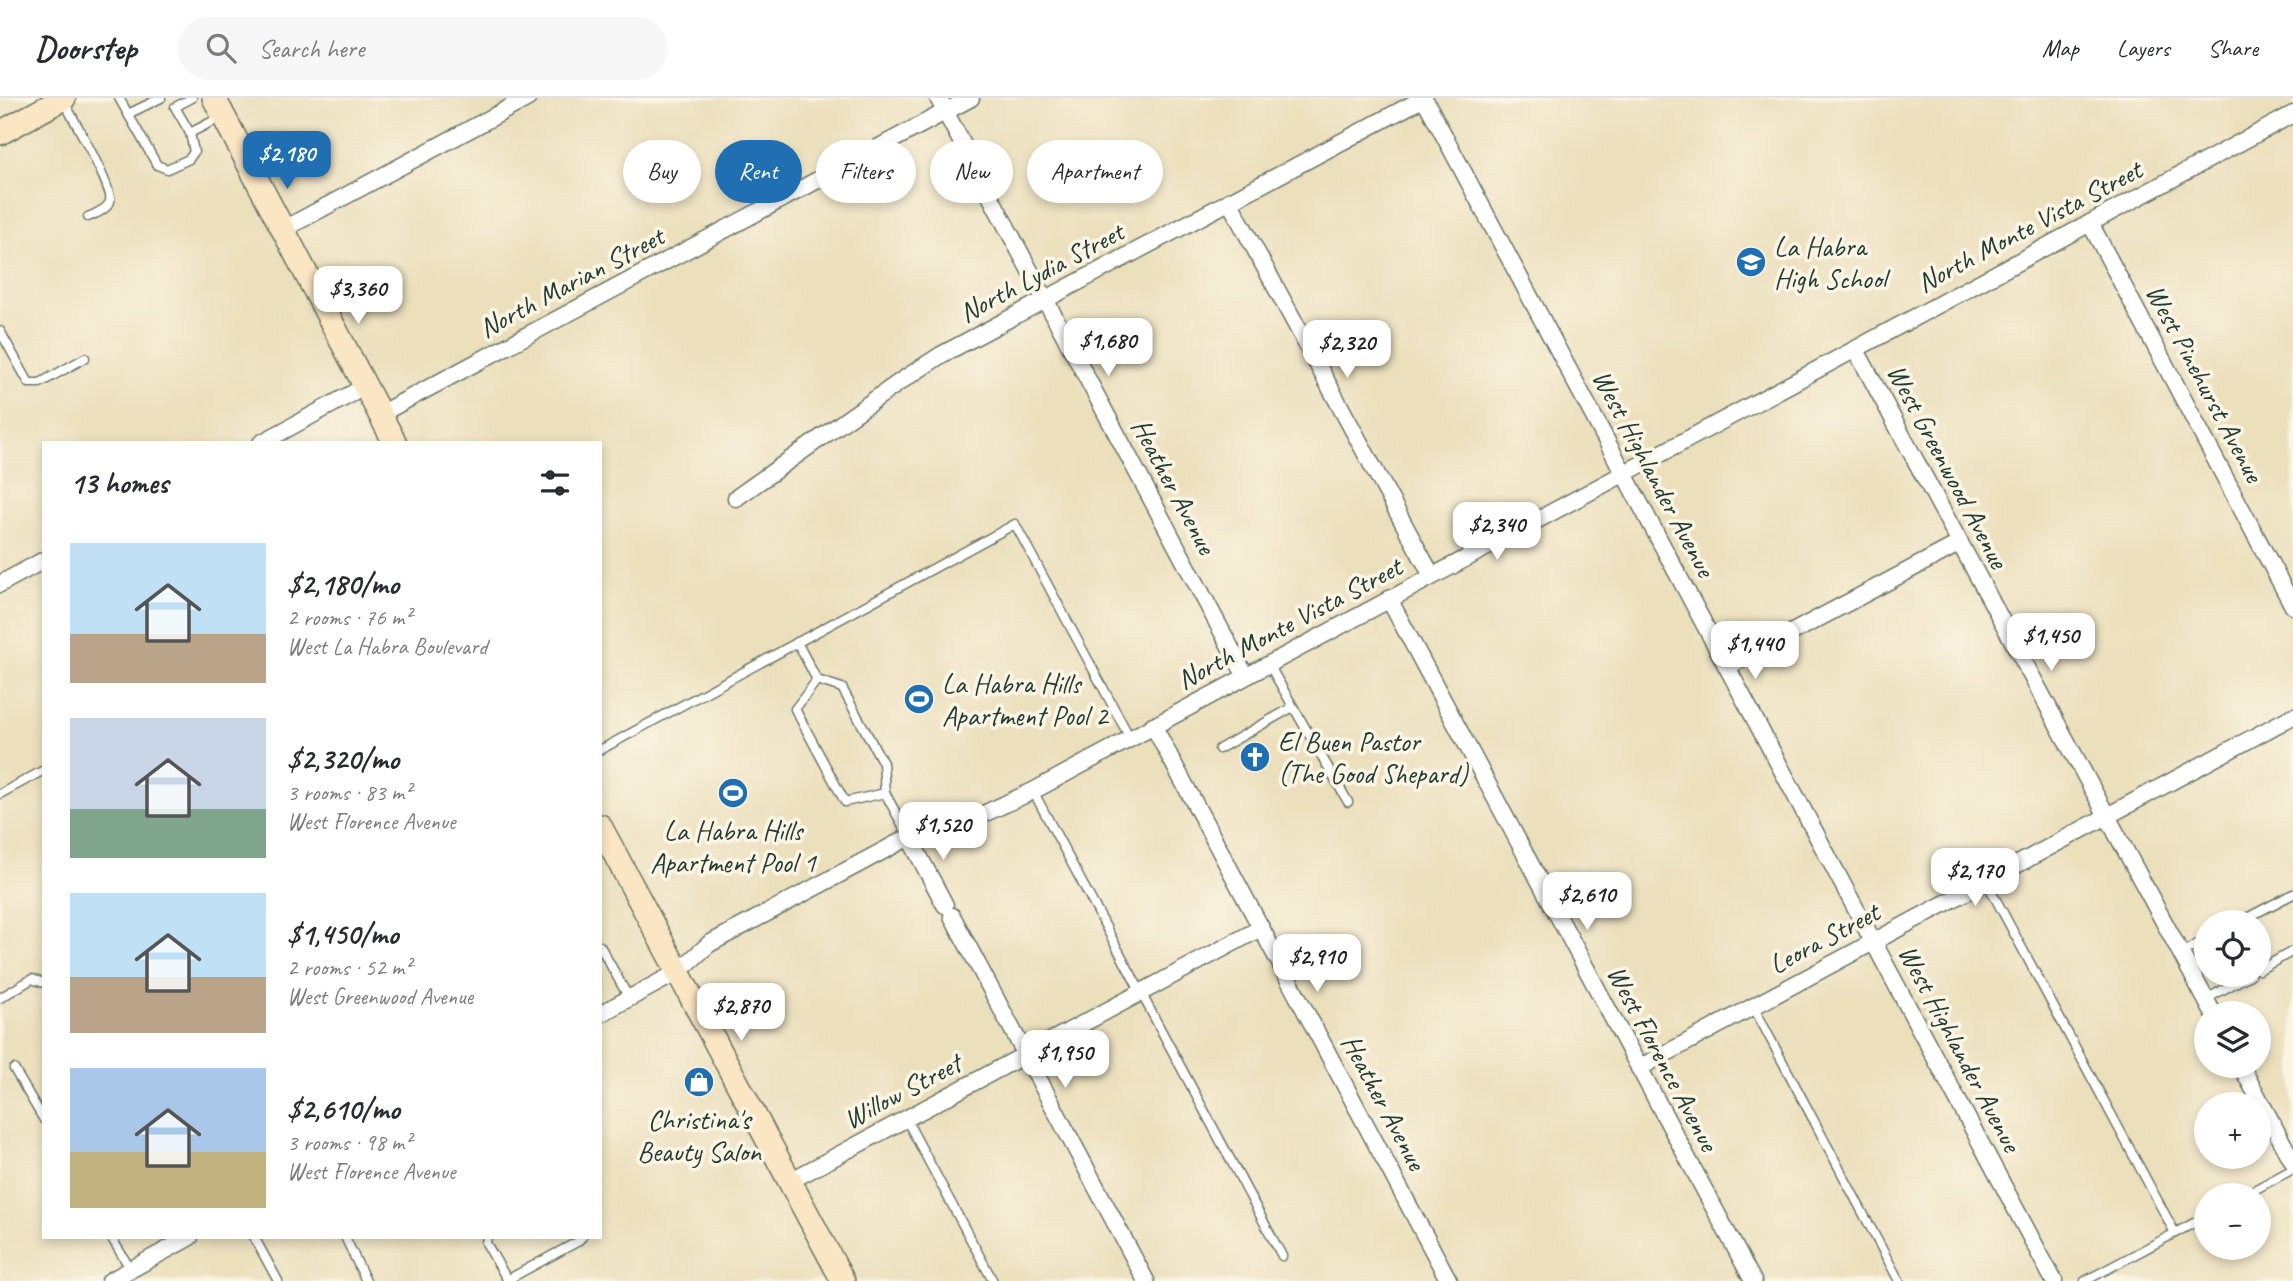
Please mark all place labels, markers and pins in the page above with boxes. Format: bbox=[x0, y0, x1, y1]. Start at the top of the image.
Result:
pin: $2,180 bbox=[230, 132, 344, 191]
place label: La Habra High School bbox=[1774, 229, 1892, 296]
school or university icon: La Habra High School bbox=[1734, 245, 1768, 279]
pin: $3,360 bbox=[301, 266, 415, 326]
pin: $1,680 bbox=[1051, 318, 1165, 378]
pin: $2,320 bbox=[1290, 320, 1404, 380]
pin: $2,340 bbox=[1440, 503, 1554, 562]
pin: $1,450 bbox=[1994, 614, 2108, 673]
pin: $1,440 bbox=[1698, 622, 1812, 681]
place label: La Habra Hills Apartment Pool 2 bbox=[942, 666, 1110, 733]
sports icon: La Habra Hills Apartment Pool 2 bbox=[902, 682, 936, 716]
place label: El Buen Pastor (The Good Shepard) bbox=[1278, 724, 1469, 791]
church icon: El Buen Pastor (The Good Shepard) bbox=[1238, 740, 1272, 774]
sports icon: La Habra Hills Apartment Pool 1 bbox=[716, 776, 750, 810]
pin: $1,520 bbox=[886, 802, 1000, 862]
place label: La Habra Hills Apartment Pool 1 bbox=[650, 813, 817, 880]
pin: $2,170 bbox=[1918, 848, 2032, 908]
pin: $2,610 bbox=[1530, 872, 1644, 932]
pin: $2,910 bbox=[1260, 934, 1374, 994]
pin: $2,870 bbox=[684, 984, 798, 1043]
pin: $1,950 bbox=[1008, 1030, 1122, 1090]
shop icon: Christina's Beauty Salon bbox=[682, 1065, 716, 1099]
place label: Christina's Beauty Salon bbox=[637, 1102, 762, 1169]

